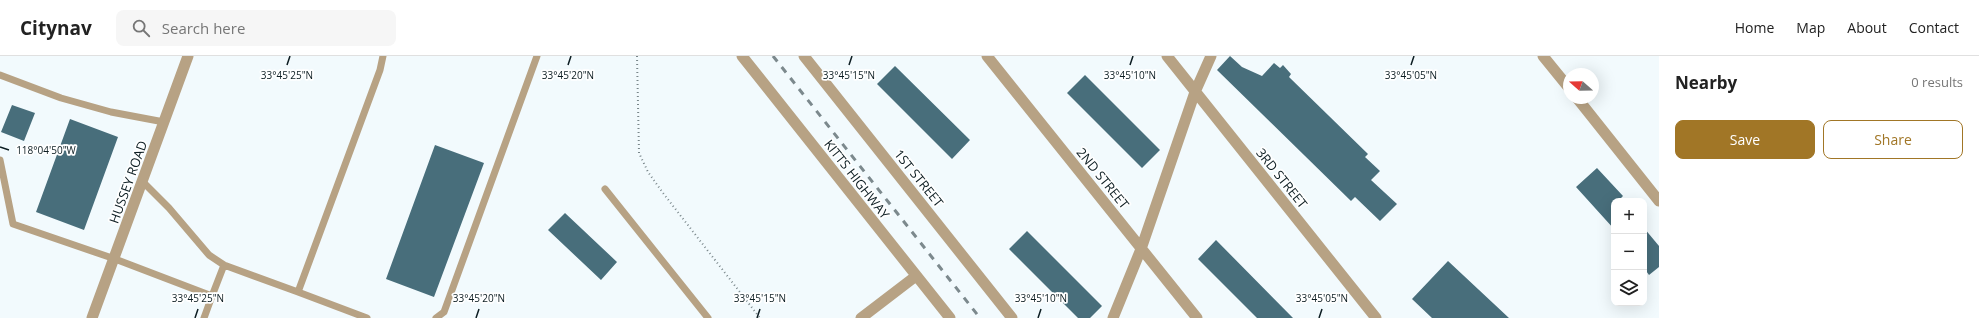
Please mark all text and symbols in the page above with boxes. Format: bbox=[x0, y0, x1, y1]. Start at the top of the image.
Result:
search box bbox=[116, 10, 396, 46]
text: Citynav bbox=[20, 15, 92, 41]
icon: search bbox=[130, 17, 152, 39]
text: Search here bbox=[162, 18, 245, 38]
text: Home bbox=[1735, 18, 1774, 37]
text: Map bbox=[1796, 18, 1825, 37]
text: About bbox=[1847, 18, 1887, 37]
text: Contact bbox=[1909, 18, 1959, 37]
text: 33°45'25"N bbox=[261, 68, 313, 82]
text: 33°45'20"N bbox=[542, 68, 594, 82]
text: 33°45'15"N bbox=[823, 68, 875, 82]
text: 33°45'10"N bbox=[1104, 68, 1156, 82]
text: 33°45'05"N bbox=[1385, 68, 1437, 82]
north arrow bbox=[1563, 68, 1599, 104]
text: Nearby bbox=[1675, 71, 1737, 94]
text: 0 results bbox=[1911, 73, 1963, 91]
button: Save bbox=[1675, 120, 1815, 159]
button: Share bbox=[1823, 120, 1963, 159]
street label: KITTS HIGHWAY bbox=[820, 136, 894, 223]
street label: HUSSEY ROAD bbox=[105, 138, 151, 226]
text: 118°04'50"W bbox=[16, 143, 77, 157]
street label: 2ND STREET bbox=[1073, 144, 1134, 213]
street label: 3RD STREET bbox=[1252, 144, 1312, 212]
street label: 1ST STREET bbox=[890, 146, 948, 211]
map controls bbox=[1611, 198, 1647, 306]
button: + bbox=[1611, 198, 1647, 234]
button: − bbox=[1611, 234, 1647, 270]
button: layers bbox=[1611, 270, 1647, 306]
text: 33°45'25"N bbox=[172, 291, 224, 305]
text: 33°45'20"N bbox=[453, 291, 505, 305]
text: 33°45'15"N bbox=[734, 291, 786, 305]
text: 33°45'10"N bbox=[1015, 291, 1067, 305]
text: 33°45'05"N bbox=[1296, 291, 1348, 305]

